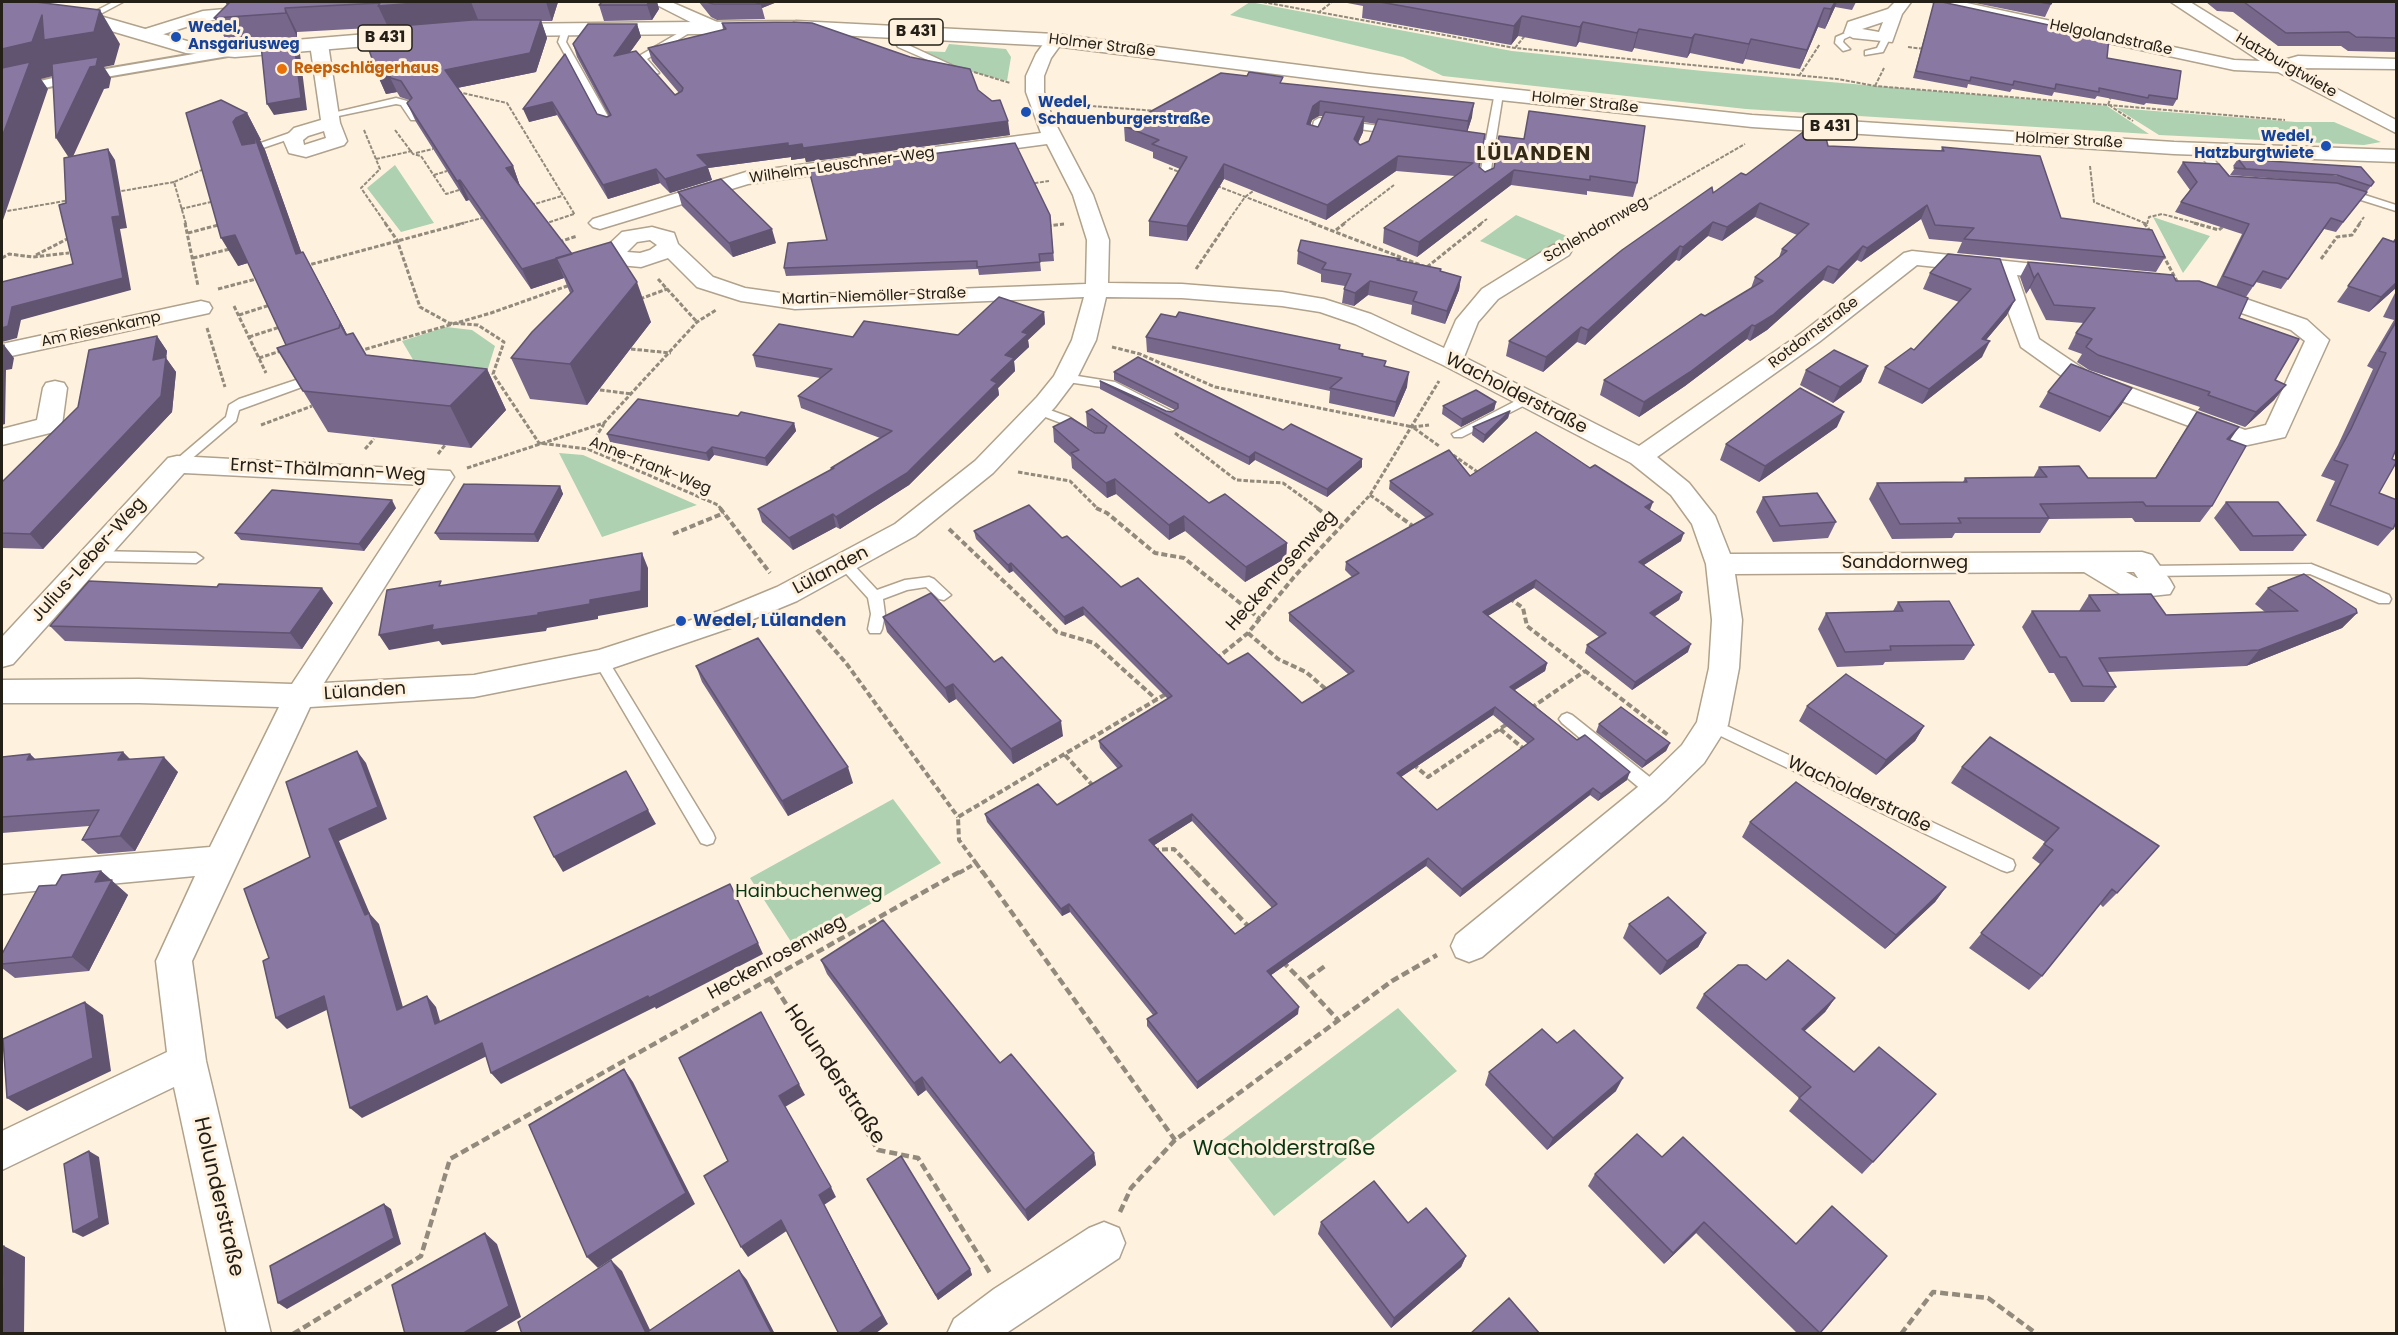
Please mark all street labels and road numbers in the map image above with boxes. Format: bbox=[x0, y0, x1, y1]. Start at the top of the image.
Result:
street label: Helgolandstraße bbox=[2048, 16, 2174, 60]
road number: B 431 bbox=[889, 19, 943, 45]
road number: B 431 bbox=[358, 25, 412, 51]
street label: Hatzburgtwiete bbox=[2232, 30, 2340, 102]
street label: Holmer Straße bbox=[1048, 31, 1156, 61]
street label: Holmer Straße bbox=[1531, 88, 1639, 118]
road number: B 431 bbox=[1803, 114, 1857, 140]
street label: Holmer Straße bbox=[2015, 129, 2123, 153]
street label: Wilhelm-Leuschner-Weg bbox=[748, 144, 936, 188]
street label: Schlehdornweg bbox=[1541, 193, 1651, 267]
street label: Martin-Niemöller-Straße bbox=[782, 285, 966, 309]
street label: Rotdornstraße bbox=[1766, 293, 1862, 373]
street label: Am Riesenkamp bbox=[40, 309, 162, 351]
street label: Wacholderstraße bbox=[1441, 349, 1591, 439]
street label: Anne-Frank-Weg bbox=[586, 433, 714, 499]
street label: Ernst-Thälmann-Weg bbox=[230, 455, 426, 487]
street label: Julius-Leber-Weg bbox=[27, 493, 151, 627]
street label: Heckenrosenweg bbox=[1222, 506, 1342, 636]
street label: Lülanden bbox=[790, 542, 872, 600]
street label: Sanddornweg bbox=[1842, 552, 1968, 574]
street label: Lülanden bbox=[323, 678, 407, 706]
street label: Wacholderstraße bbox=[1784, 752, 1934, 838]
street label: Heckenrosenweg bbox=[704, 911, 850, 1005]
street label: Holunderstraße bbox=[778, 1000, 890, 1150]
street label: Holunderstraße bbox=[187, 1115, 249, 1279]

